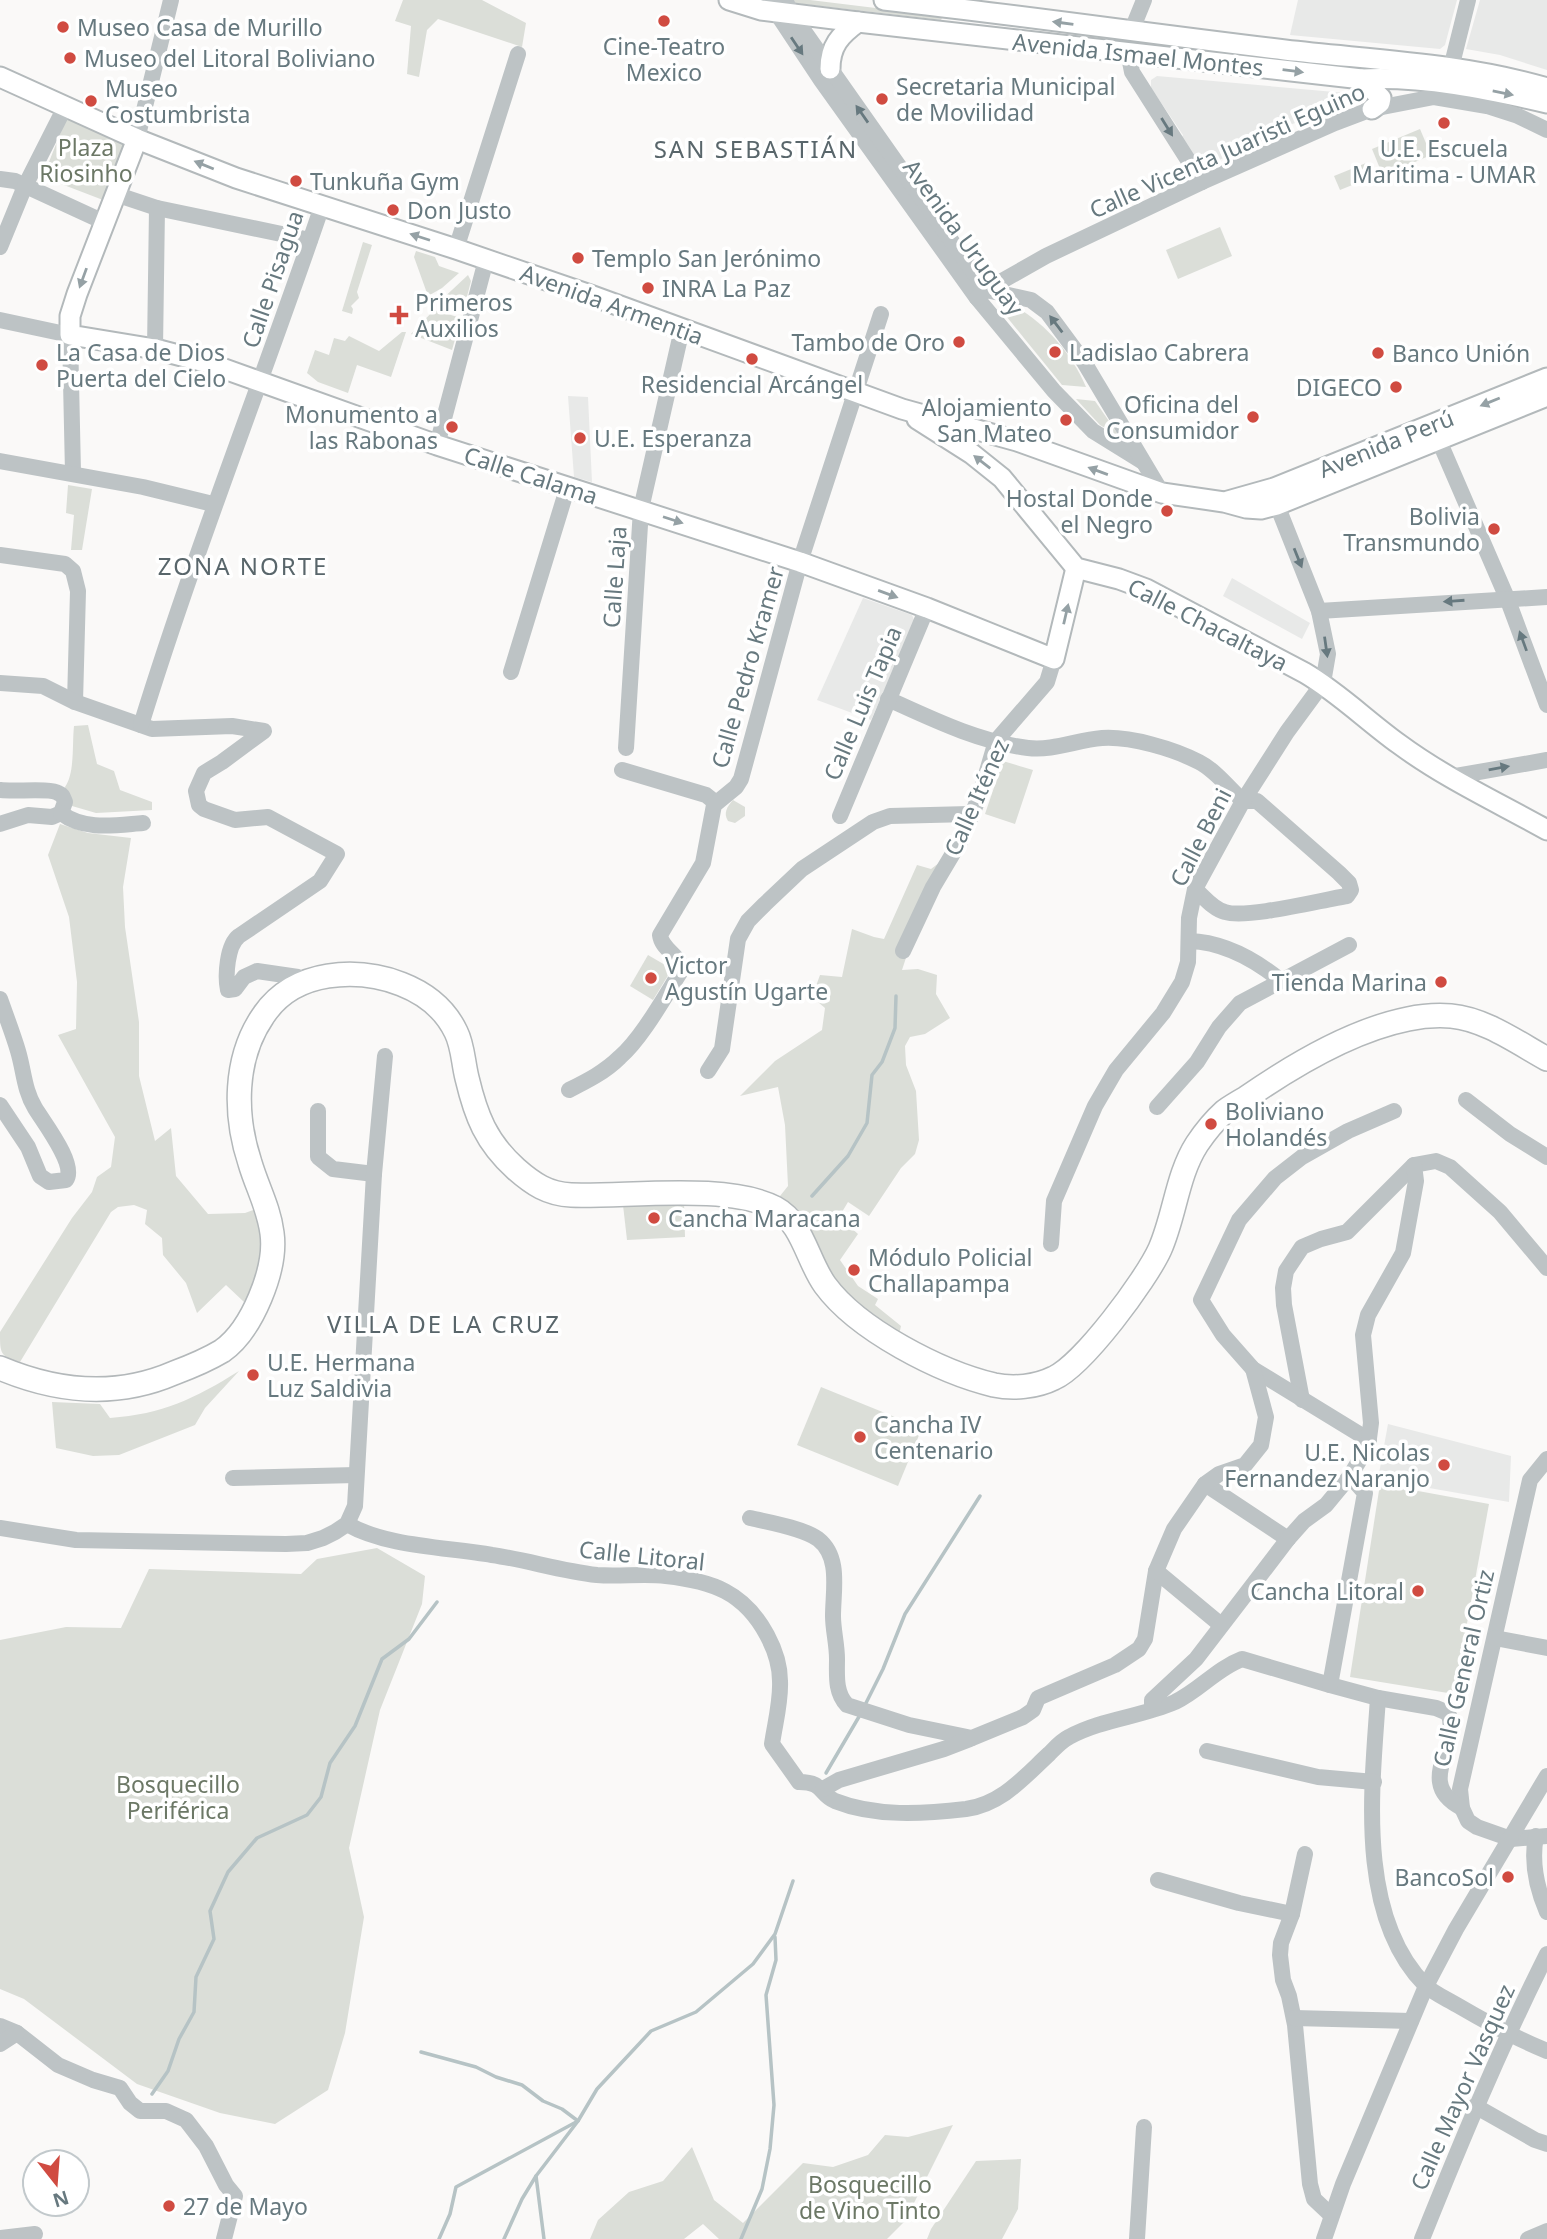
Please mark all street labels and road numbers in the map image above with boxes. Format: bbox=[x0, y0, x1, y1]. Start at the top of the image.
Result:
street label: Avenida Ismael Montes bbox=[1011, 25, 1265, 83]
street label: Calle Vicenta Juaristi Eguino bbox=[1084, 75, 1370, 225]
street label: Avenida Uruguay bbox=[896, 152, 1032, 322]
street label: Calle Pisagua bbox=[234, 206, 310, 352]
street label: Avenida Armentia bbox=[516, 256, 708, 352]
street label: Avenida Perú bbox=[1314, 401, 1458, 485]
street label: Calle Calama bbox=[460, 438, 602, 512]
street label: Calle Laja bbox=[594, 525, 634, 629]
street label: Calle Pedro Kramer bbox=[703, 562, 791, 772]
street label: Calle Chacaltaya bbox=[1122, 570, 1294, 678]
street label: Calle Luis Tapia bbox=[815, 621, 909, 785]
street label: Calle Iténez bbox=[936, 733, 1016, 861]
street label: Calle Beni bbox=[1162, 782, 1238, 892]
street label: Calle Litoral bbox=[578, 1532, 706, 1578]
street label: Calle General Ortiz bbox=[1425, 1566, 1501, 1770]
street label: Calle Mayor Vasquez bbox=[1402, 1979, 1522, 2195]

